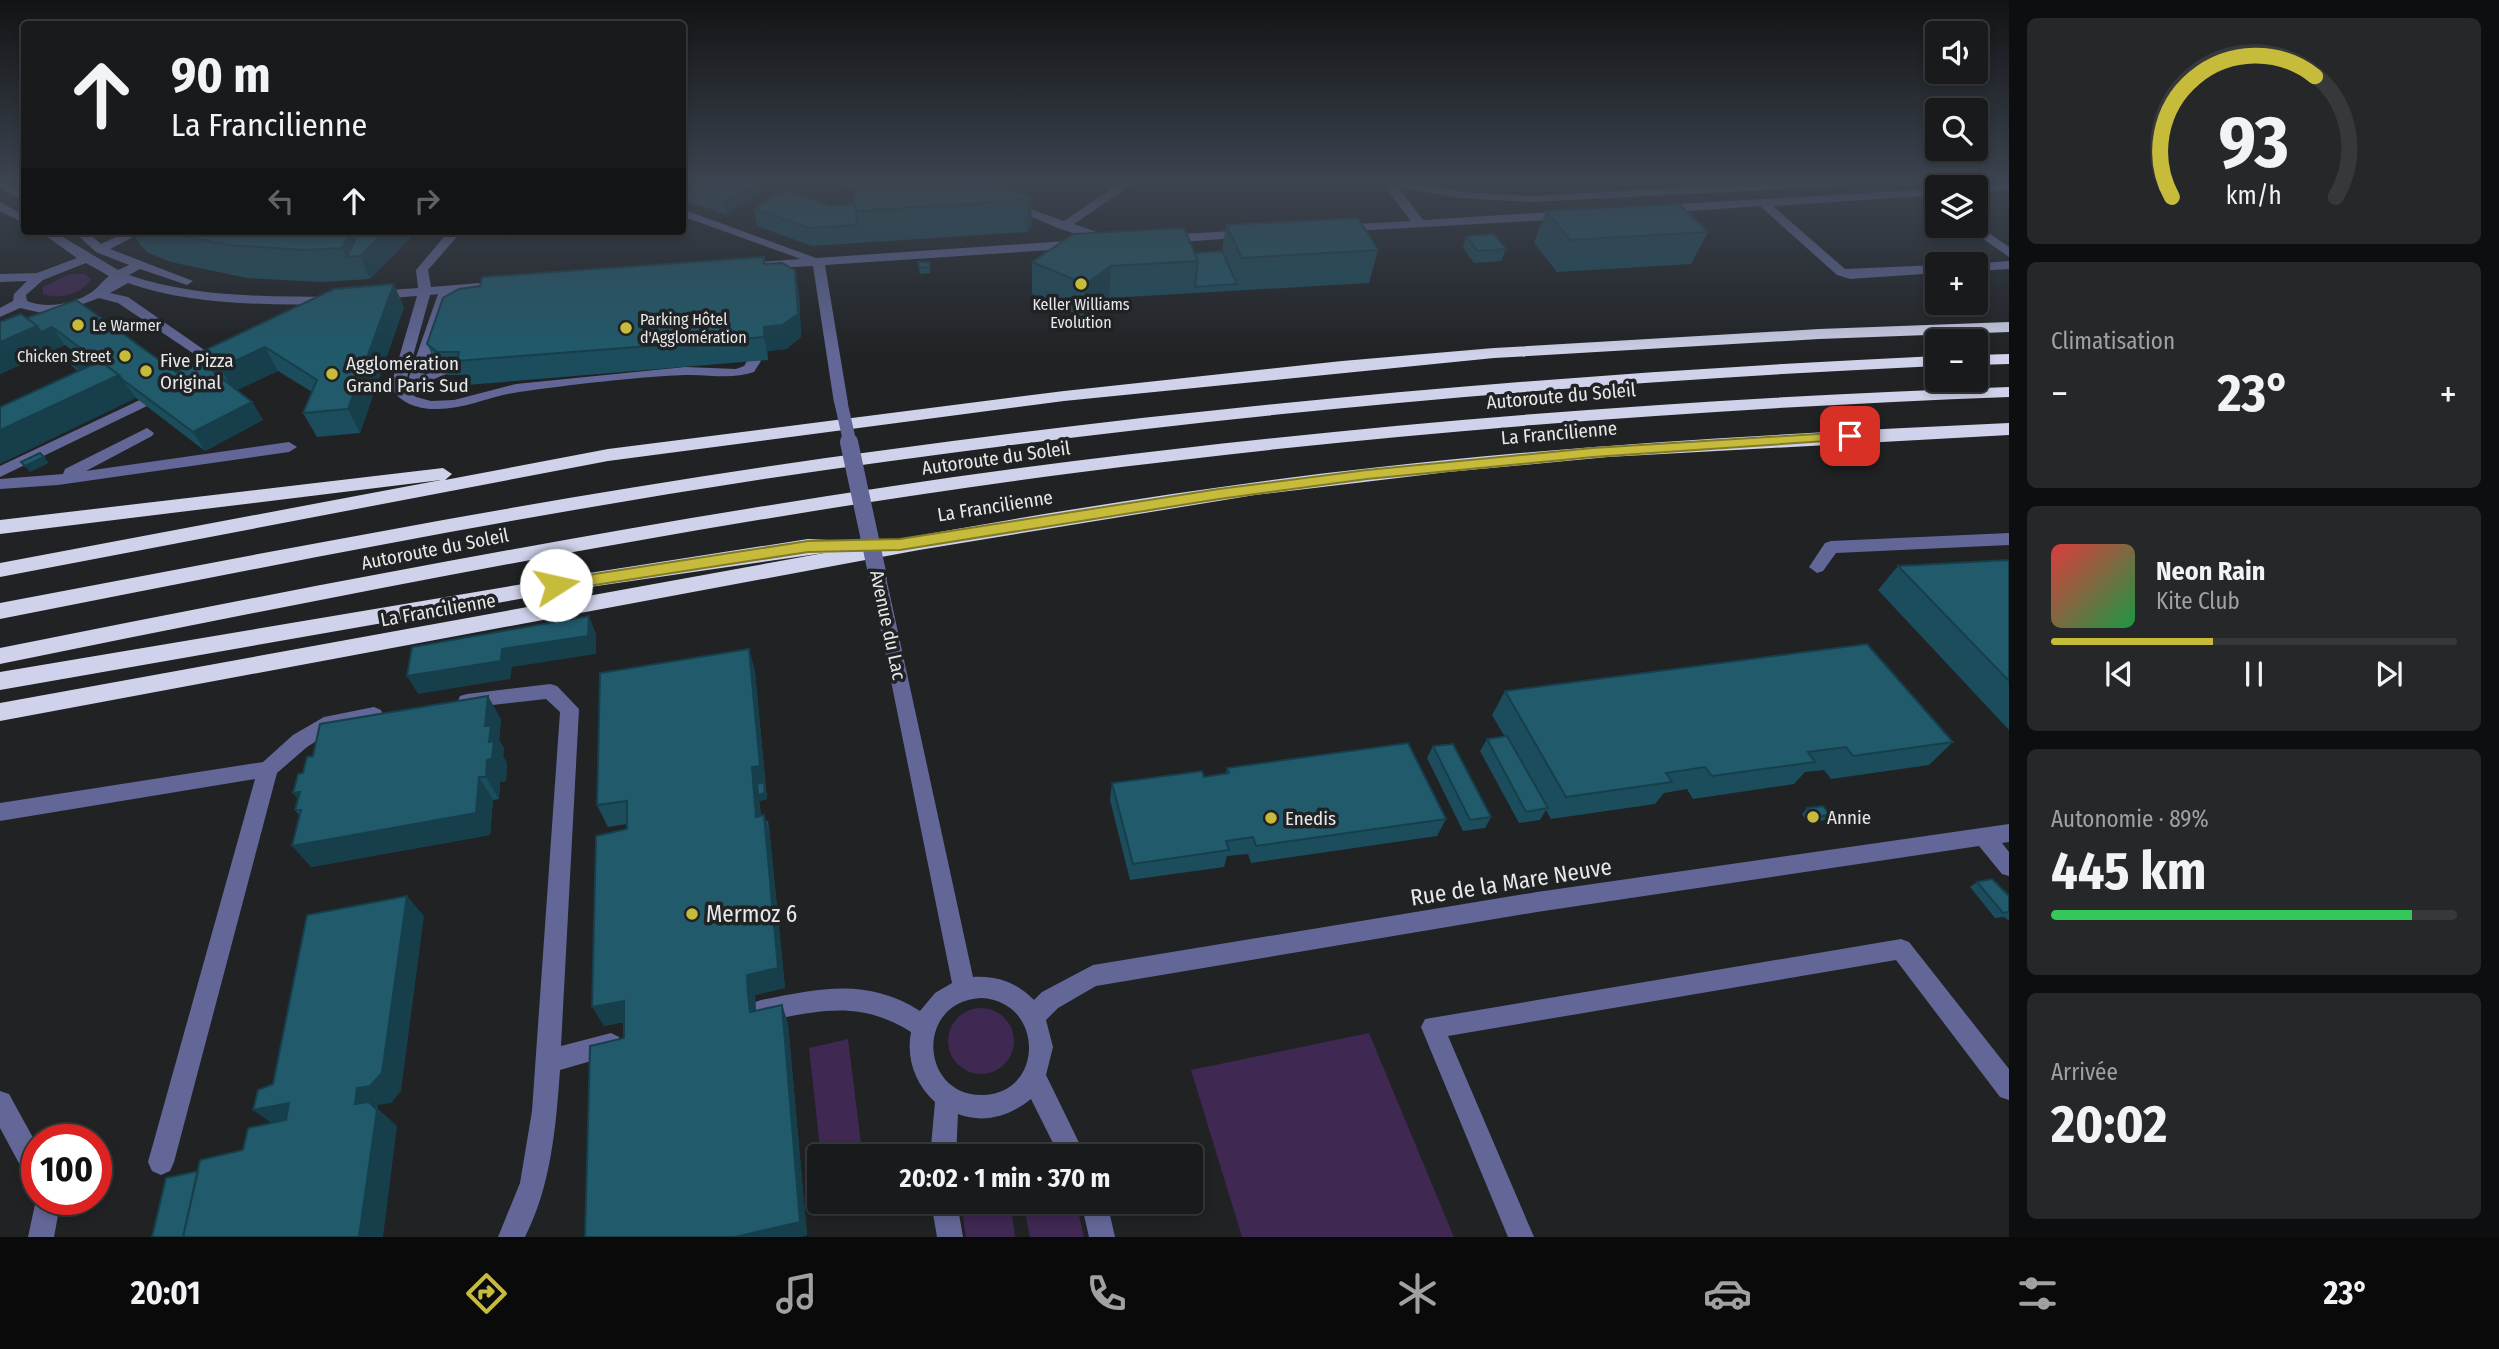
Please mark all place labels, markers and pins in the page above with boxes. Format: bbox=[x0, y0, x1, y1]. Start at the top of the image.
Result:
marker: Keller Williams Evolution bbox=[1073, 276, 1089, 292]
place label: Keller Williams Evolution bbox=[1032, 295, 1130, 332]
place label: Parking Hôtel d'Agglomération bbox=[640, 310, 747, 347]
place label: Le Warmer bbox=[92, 316, 162, 335]
marker: Le Warmer bbox=[70, 317, 86, 333]
marker: Parking Hôtel d'Agglomération bbox=[618, 320, 634, 336]
place label: Chicken Street bbox=[17, 347, 112, 366]
marker: Chicken Street bbox=[117, 348, 133, 364]
place label: Five Pizza Original bbox=[160, 349, 234, 394]
place label: Agglomération Grand Paris Sud bbox=[346, 352, 469, 397]
marker: Five Pizza Original bbox=[138, 363, 154, 379]
marker: Agglomération Grand Paris Sud bbox=[324, 366, 340, 382]
pin bbox=[1820, 406, 1880, 466]
place label: Annie bbox=[1827, 806, 1871, 829]
place label: Enedis bbox=[1285, 807, 1336, 830]
marker: Annie bbox=[1805, 809, 1821, 825]
marker: Enedis bbox=[1263, 810, 1279, 826]
place label: Mermoz 6 bbox=[706, 900, 797, 928]
marker: Mermoz 6 bbox=[684, 906, 700, 922]

